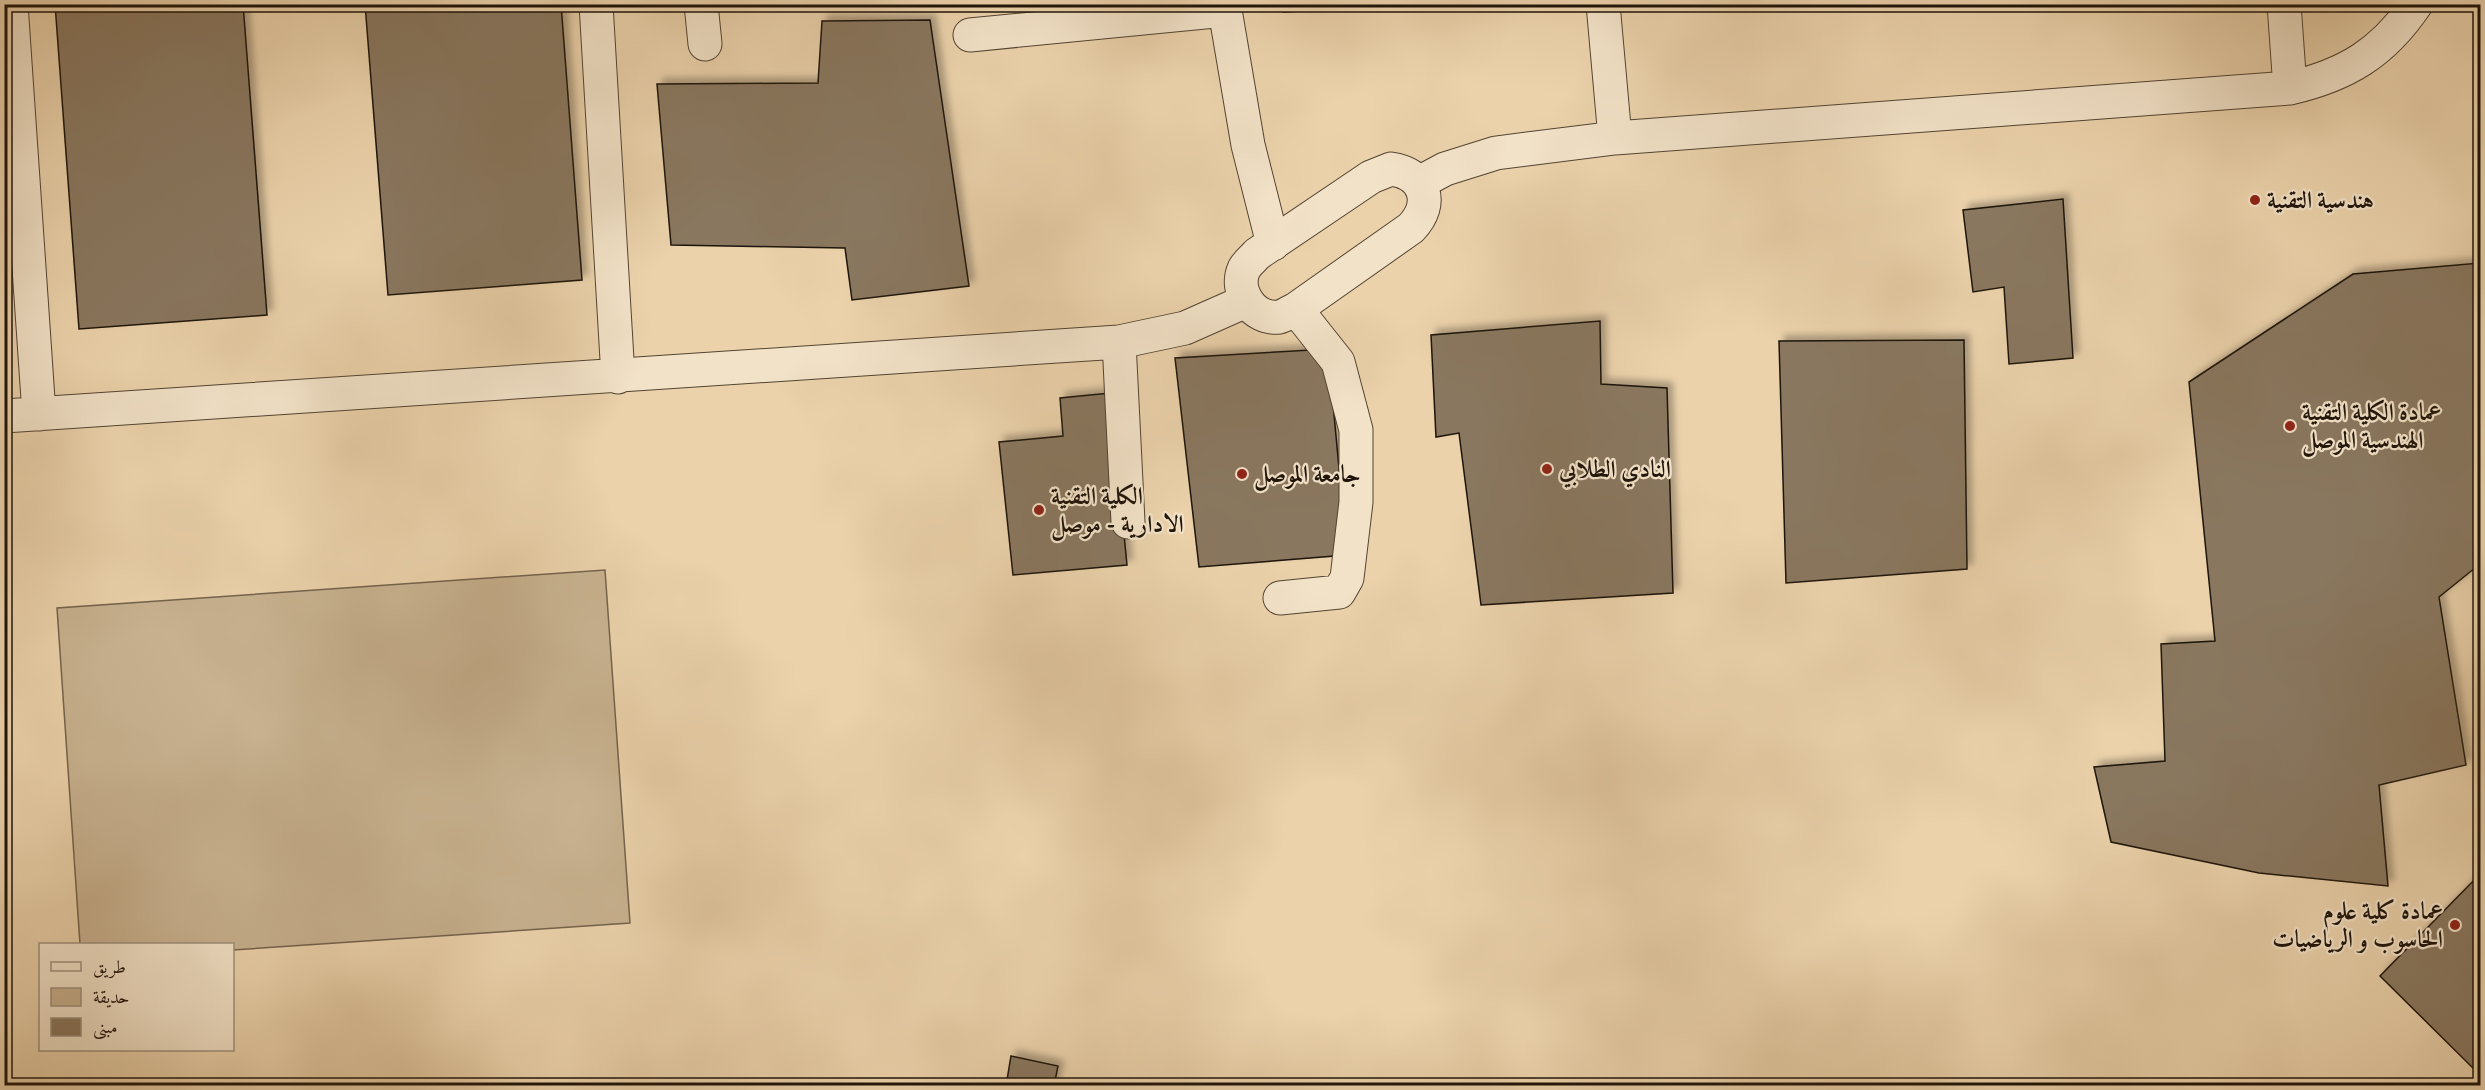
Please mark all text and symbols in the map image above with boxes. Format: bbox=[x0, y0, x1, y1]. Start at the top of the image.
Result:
place label: هندسية التقنية bbox=[2267, 185, 2374, 215]
marker: هندسية التقنية bbox=[2248, 193, 2262, 207]
place label: عمادة الكلية التقنية الهندسية الموصل bbox=[2302, 397, 2441, 457]
marker: عمادة الكلية التقنية الهندسية الموصل bbox=[2283, 419, 2297, 433]
place label: النادي الطلابي bbox=[1558, 454, 1671, 488]
place label: جامعة الموصل bbox=[1254, 459, 1361, 491]
marker: النادي الطلابي bbox=[1540, 462, 1554, 476]
marker: جامعة الموصل bbox=[1235, 467, 1249, 481]
place label: الكلية التقنية الادارية - موصل bbox=[1051, 481, 1184, 541]
marker: الكلية التقنية الادارية - موصل bbox=[1032, 503, 1046, 517]
place label: عمادة كلية علوم الحاسوب و الرياضيات bbox=[2272, 896, 2443, 954]
marker: عمادة كلية علوم الحاسوب و الرياضيات bbox=[2448, 918, 2462, 932]
legend bbox=[39, 943, 234, 1051]
text: طريق bbox=[93, 956, 126, 979]
text: حديقة bbox=[93, 986, 129, 1008]
text: مبنى bbox=[93, 1016, 118, 1040]

